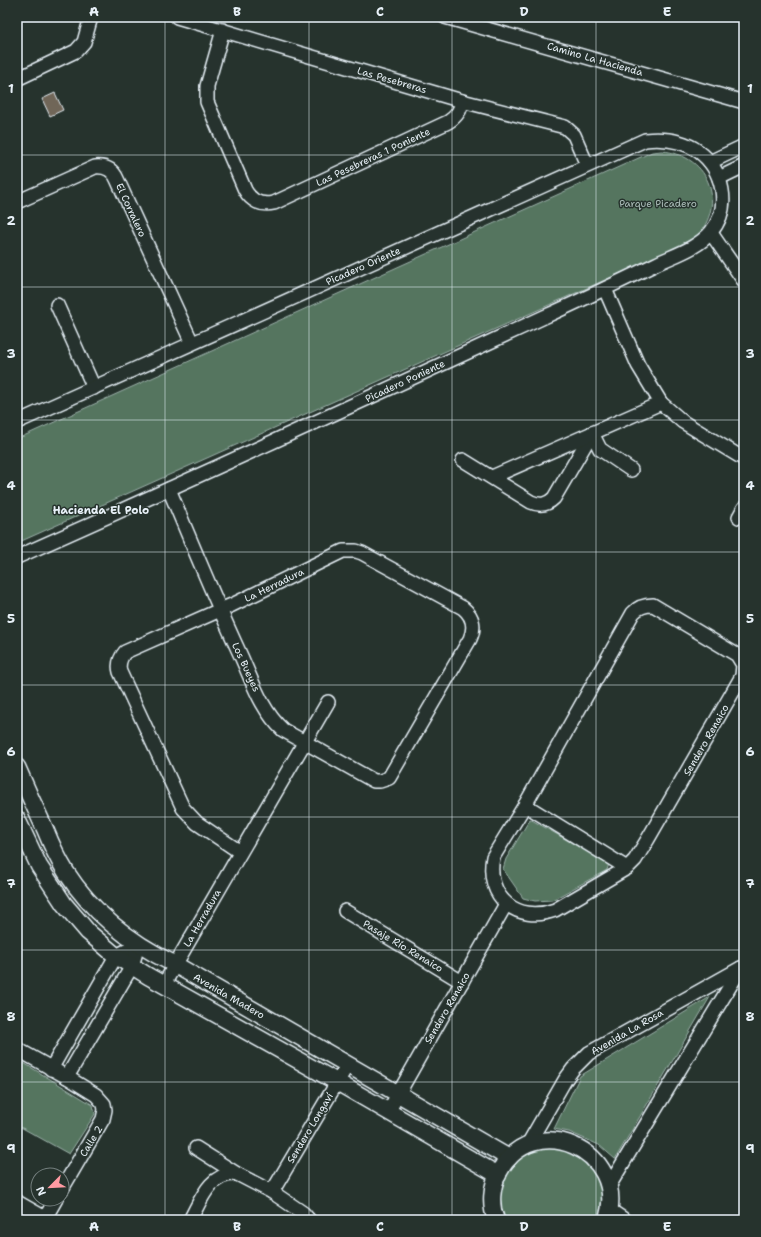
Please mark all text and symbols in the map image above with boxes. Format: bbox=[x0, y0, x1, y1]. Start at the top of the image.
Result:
text: A bbox=[89, 3, 99, 20]
text: B bbox=[233, 3, 241, 20]
text: C bbox=[376, 3, 384, 20]
text: D bbox=[519, 3, 529, 20]
text: E bbox=[663, 3, 672, 20]
street label: Camino La Hacienda bbox=[546, 39, 645, 79]
street label: Las Pesebreras bbox=[356, 64, 428, 96]
text: 1 bbox=[8, 80, 14, 97]
text: 1 bbox=[747, 80, 753, 97]
street label: Las Pesebreras 1 Poniente bbox=[314, 125, 432, 189]
street label: El Corralero bbox=[113, 181, 149, 239]
park label: Parque Picadero bbox=[619, 197, 697, 210]
text: 2 bbox=[6, 212, 16, 229]
text: 2 bbox=[745, 212, 755, 229]
street label: Picadero Oriente bbox=[324, 244, 403, 288]
text: 3 bbox=[6, 345, 16, 362]
text: 3 bbox=[745, 345, 755, 362]
street label: Picadero Poniente bbox=[363, 357, 447, 405]
text: 4 bbox=[6, 477, 16, 494]
text: 4 bbox=[745, 477, 755, 494]
district label: Hacienda El Polo bbox=[53, 503, 149, 518]
street label: La Herradura bbox=[242, 565, 307, 605]
text: 5 bbox=[7, 610, 15, 627]
text: 5 bbox=[746, 610, 754, 627]
street label: Los Bueyes bbox=[229, 640, 263, 694]
street label: Sendero Renaico bbox=[680, 702, 732, 778]
text: 6 bbox=[6, 743, 16, 760]
text: 6 bbox=[745, 743, 755, 760]
text: 7 bbox=[6, 875, 16, 892]
text: 7 bbox=[745, 875, 755, 892]
street label: La Herradura bbox=[180, 886, 224, 949]
street label: Pasaje Río Renaico bbox=[361, 917, 445, 975]
street label: Avenida Madero bbox=[191, 970, 267, 1022]
street label: Sendero Renaico bbox=[421, 970, 473, 1046]
street label: Avenida La Rosa bbox=[589, 1006, 666, 1058]
text: 8 bbox=[6, 1008, 16, 1025]
text: 8 bbox=[745, 1008, 755, 1025]
street label: Sendero Longaví bbox=[284, 1090, 336, 1166]
street label: Calle 2 bbox=[77, 1123, 105, 1159]
text: 9 bbox=[6, 1140, 16, 1157]
text: 9 bbox=[745, 1140, 755, 1157]
north arrow bbox=[30, 1167, 70, 1207]
text: N bbox=[33, 1184, 50, 1198]
text: A bbox=[89, 1218, 99, 1235]
text: B bbox=[233, 1218, 241, 1235]
text: C bbox=[376, 1218, 384, 1235]
text: D bbox=[519, 1218, 529, 1235]
text: E bbox=[663, 1218, 672, 1235]

